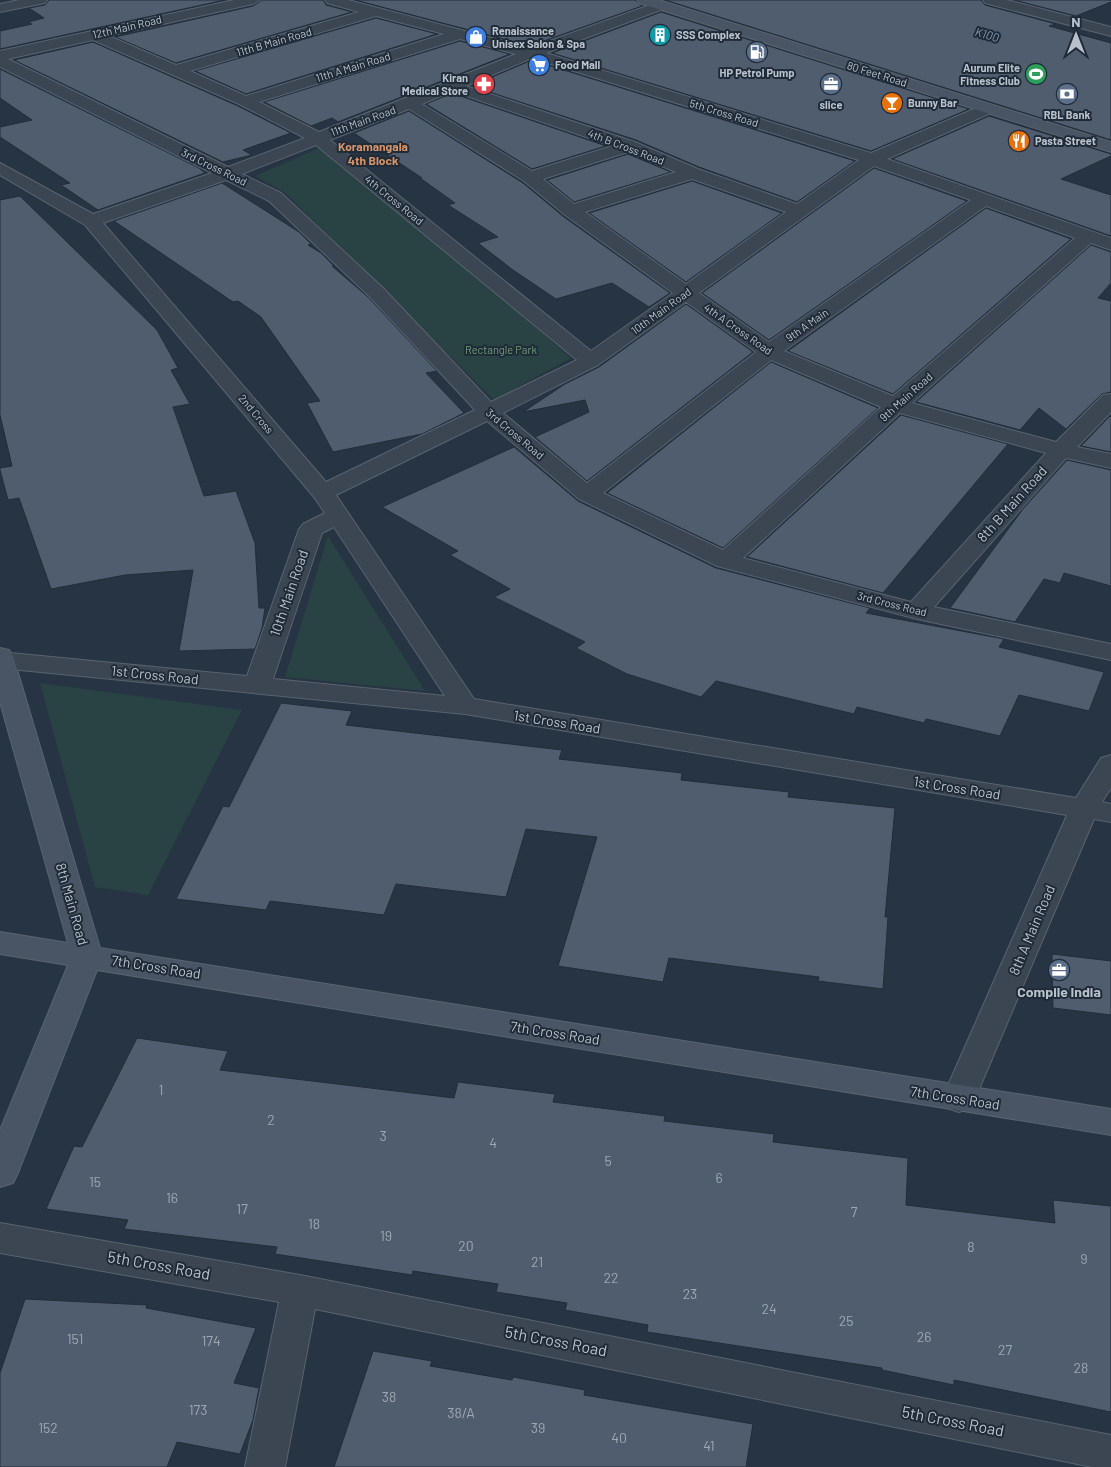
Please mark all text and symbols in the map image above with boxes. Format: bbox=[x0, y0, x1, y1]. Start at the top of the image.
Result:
north arrow bbox=[1051, 10, 1101, 60]
street label: 12th Main Road bbox=[91, 12, 163, 41]
text: N bbox=[1071, 13, 1081, 30]
building icon: SSS Complex bbox=[648, 23, 672, 47]
place label: Renaissance Unisex Salon & Spa bbox=[492, 24, 585, 50]
water label: K100 bbox=[974, 24, 1001, 44]
street label: 11th B Main Road bbox=[235, 25, 313, 58]
shop icon: Renaissance Unisex Salon & Spa bbox=[464, 25, 488, 49]
place label: SSS Complex bbox=[676, 28, 740, 41]
fuel station icon: HP Petrol Pump bbox=[745, 40, 769, 64]
street label: 11th A Main Road bbox=[314, 49, 392, 84]
supermarket icon: Food Mall bbox=[527, 53, 551, 77]
place label: Food Mall bbox=[555, 58, 601, 71]
street label: 80 Feet Road bbox=[846, 58, 909, 89]
place label: Aurum Elite Fitness Club bbox=[960, 61, 1020, 87]
sports icon: Aurum Elite Fitness Club bbox=[1024, 62, 1048, 86]
place label: HP Petrol Pump bbox=[719, 66, 795, 79]
place label: Kiran Medical Store bbox=[402, 71, 468, 97]
pharmacy icon: Kiran Medical Store bbox=[472, 72, 496, 96]
office icon: slice bbox=[819, 72, 843, 96]
bank icon: RBL Bank bbox=[1055, 82, 1079, 106]
bar icon: Bunny Bar bbox=[880, 91, 904, 115]
street label: 5th Cross Road bbox=[688, 96, 760, 129]
place label: Bunny Bar bbox=[908, 96, 958, 109]
place label: slice bbox=[820, 98, 842, 111]
street label: 11th Main Road bbox=[328, 103, 397, 138]
place label: RBL Bank bbox=[1044, 108, 1090, 121]
street label: 4th B Cross Road bbox=[586, 126, 666, 167]
restaurant icon: Pasta Street bbox=[1007, 129, 1031, 153]
place label: Pasta Street bbox=[1035, 134, 1096, 147]
district label: Koramangala 4th Block bbox=[338, 139, 408, 167]
street label: 3rd Cross Road bbox=[179, 145, 249, 188]
street label: 4th Cross Road bbox=[362, 172, 426, 227]
street label: 10th Main Road bbox=[628, 284, 693, 337]
street label: 4th A Cross Road bbox=[702, 300, 775, 357]
street label: 9th A Main bbox=[783, 305, 831, 344]
park label: Rectangle Park bbox=[465, 343, 537, 356]
street label: 9th Main Road bbox=[877, 370, 935, 424]
street label: 2nd Cross bbox=[236, 391, 276, 436]
street label: 3rd Cross Road bbox=[484, 406, 547, 462]
street label: 8th B Main Road bbox=[973, 462, 1050, 545]
street label: 10th Main Road bbox=[266, 547, 311, 638]
street label: 3rd Cross Road bbox=[856, 589, 928, 618]
street label: 1st Cross Road bbox=[111, 661, 200, 688]
street label: 1st Cross Road bbox=[512, 706, 602, 737]
street label: 1st Cross Road bbox=[912, 772, 1002, 803]
street label: 8th Main Road bbox=[53, 861, 92, 947]
street label: 8th A Main Road bbox=[1005, 882, 1058, 977]
street label: 7th Cross Road bbox=[110, 951, 202, 982]
office icon: Compile India bbox=[1047, 958, 1071, 982]
place label: Compile India bbox=[1017, 983, 1101, 1000]
street label: 7th Cross Road bbox=[509, 1017, 601, 1048]
house number: 1 bbox=[159, 1081, 163, 1098]
street label: 7th Cross Road bbox=[909, 1082, 1001, 1113]
house number: 2 bbox=[267, 1111, 275, 1128]
house number: 3 bbox=[379, 1127, 387, 1144]
house number: 4 bbox=[489, 1134, 497, 1151]
house number: 5 bbox=[604, 1152, 612, 1169]
house number: 6 bbox=[715, 1169, 723, 1186]
house number: 15 bbox=[89, 1173, 101, 1190]
house number: 16 bbox=[166, 1189, 178, 1206]
house number: 17 bbox=[236, 1200, 248, 1217]
house number: 7 bbox=[851, 1203, 858, 1220]
house number: 18 bbox=[308, 1215, 320, 1232]
house number: 19 bbox=[380, 1227, 392, 1244]
house number: 20 bbox=[458, 1237, 474, 1254]
house number: 8 bbox=[967, 1238, 975, 1255]
street label: 5th Cross Road bbox=[106, 1246, 212, 1283]
house number: 9 bbox=[1080, 1250, 1088, 1267]
house number: 21 bbox=[531, 1253, 543, 1270]
house number: 22 bbox=[603, 1269, 619, 1286]
house number: 23 bbox=[683, 1285, 697, 1302]
house number: 24 bbox=[761, 1300, 777, 1317]
house number: 25 bbox=[839, 1312, 853, 1329]
street label: 5th Cross Road bbox=[503, 1321, 609, 1360]
house number: 26 bbox=[917, 1328, 931, 1345]
house number: 151 bbox=[67, 1330, 83, 1347]
house number: 174 bbox=[201, 1332, 221, 1349]
house number: 27 bbox=[998, 1341, 1012, 1358]
house number: 28 bbox=[1074, 1359, 1088, 1376]
house number: 38 bbox=[382, 1388, 396, 1405]
house number: 173 bbox=[189, 1401, 207, 1418]
street label: 5th Cross Road bbox=[900, 1401, 1006, 1440]
house number: 38/A bbox=[447, 1404, 475, 1421]
house number: 152 bbox=[38, 1419, 58, 1436]
house number: 39 bbox=[531, 1419, 545, 1436]
house number: 40 bbox=[611, 1429, 627, 1446]
house number: 41 bbox=[703, 1437, 715, 1454]

